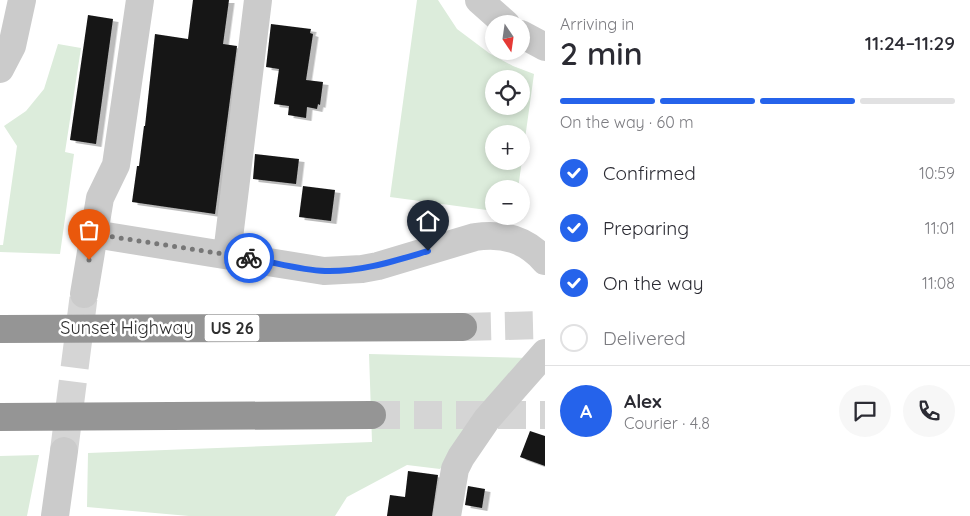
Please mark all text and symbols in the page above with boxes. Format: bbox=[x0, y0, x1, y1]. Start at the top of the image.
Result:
text: Arriving in bbox=[560, 14, 634, 34]
north arrow bbox=[485, 15, 530, 60]
map controls bbox=[485, 15, 530, 225]
text: 11:24–11:29 bbox=[865, 31, 955, 55]
text: 2 min bbox=[560, 33, 643, 73]
button: locate bbox=[485, 70, 530, 115]
text: On the way · 60 m bbox=[560, 112, 694, 132]
button: + bbox=[485, 125, 530, 170]
icon: check bbox=[560, 159, 588, 187]
text: Confirmed bbox=[603, 161, 696, 185]
text: 10:59 bbox=[919, 163, 955, 183]
button: − bbox=[485, 180, 530, 225]
pin bbox=[407, 200, 449, 251]
icon: home bbox=[414, 207, 442, 235]
pin bbox=[68, 209, 110, 260]
icon: check bbox=[560, 214, 588, 242]
icon: bag bbox=[75, 216, 103, 244]
text: Preparing bbox=[603, 216, 689, 240]
text: 11:01 bbox=[925, 218, 955, 238]
courier bbox=[224, 233, 274, 283]
icon: bike bbox=[235, 244, 263, 272]
icon: check bbox=[560, 269, 588, 297]
text: On the way bbox=[603, 271, 704, 295]
text: 11:08 bbox=[922, 273, 955, 293]
road number: US 26 bbox=[204, 314, 260, 342]
street label: Sunset Highway bbox=[60, 316, 194, 339]
text: Delivered bbox=[603, 326, 686, 350]
button: chat bbox=[839, 385, 891, 437]
button: phone bbox=[903, 385, 955, 437]
text: Alex bbox=[624, 389, 662, 413]
text: A bbox=[580, 399, 592, 423]
text: Courier · 4.8 bbox=[624, 413, 710, 433]

